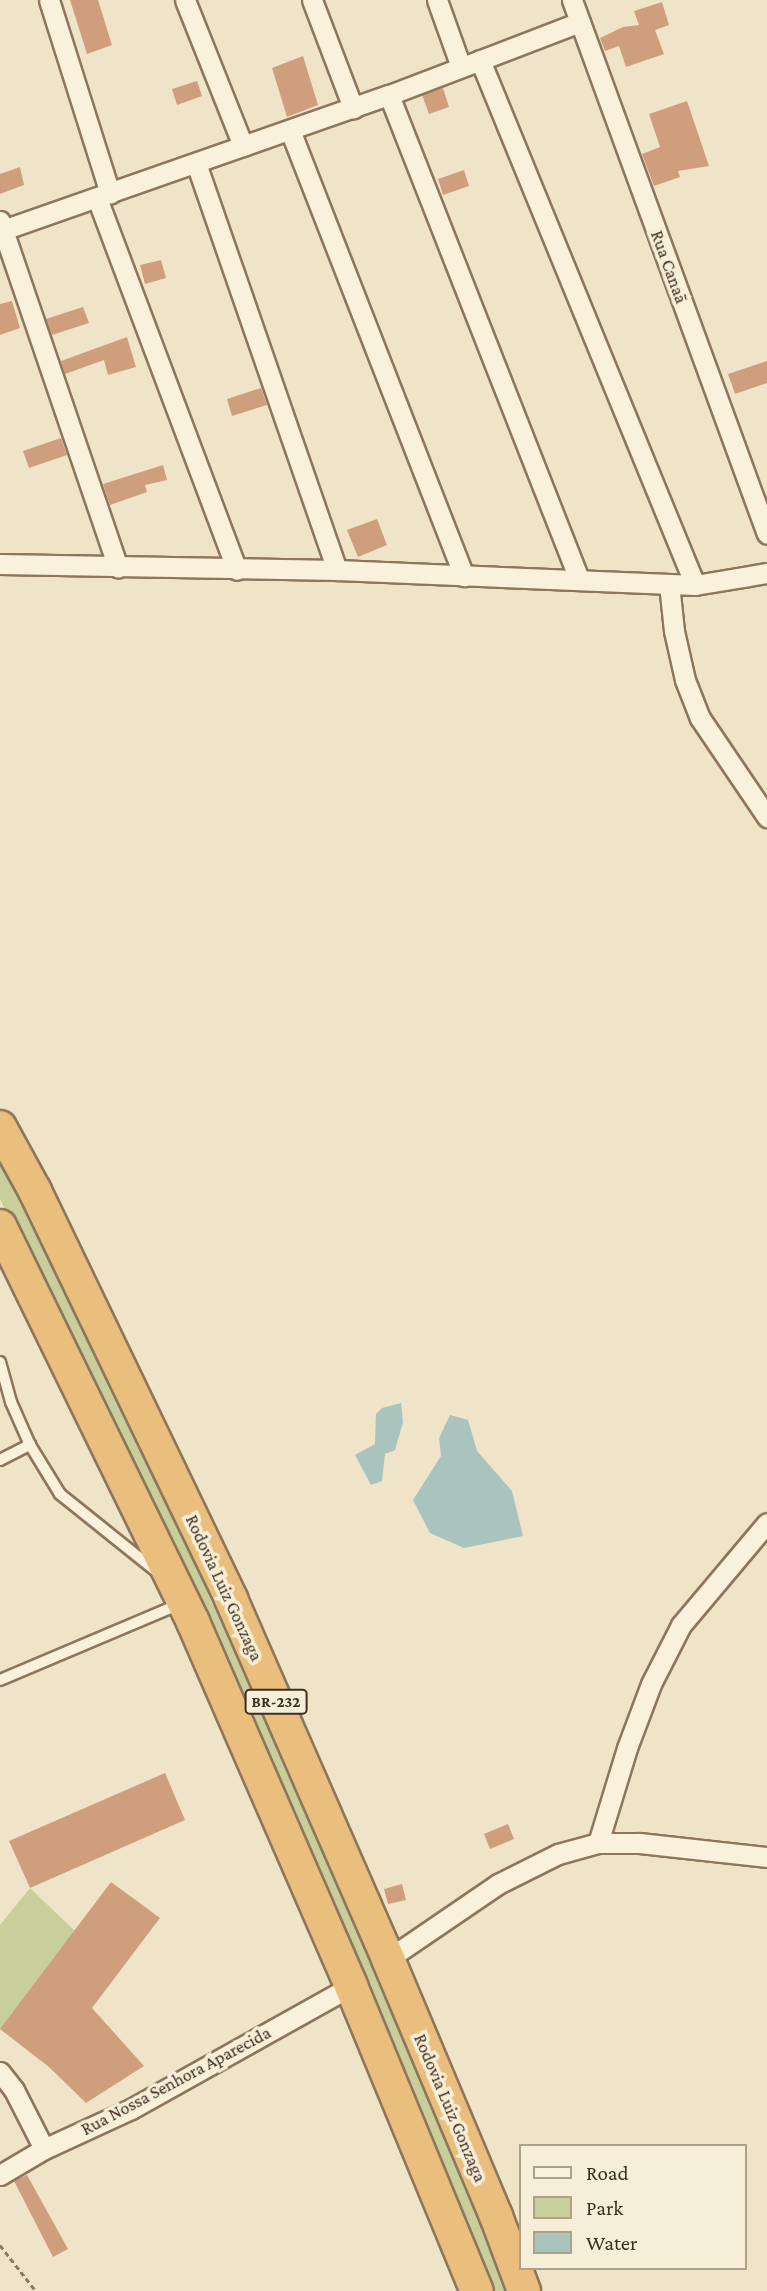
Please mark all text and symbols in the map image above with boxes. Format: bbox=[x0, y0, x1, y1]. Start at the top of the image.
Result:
street label: Rua Canaã bbox=[646, 228, 692, 306]
street label: Rodovia Luiz Gonzaga bbox=[181, 1511, 267, 1665]
road number: BR-232 bbox=[244, 1690, 308, 1714]
street label: Rua Nossa Senhora Aparecida bbox=[77, 2022, 275, 2140]
street label: Rodovia Luiz Gonzaga bbox=[409, 2031, 491, 2185]
legend bbox=[518, 2144, 746, 2270]
text: Road bbox=[586, 2161, 629, 2185]
text: Park bbox=[586, 2196, 623, 2220]
text: Water bbox=[586, 2231, 638, 2255]

